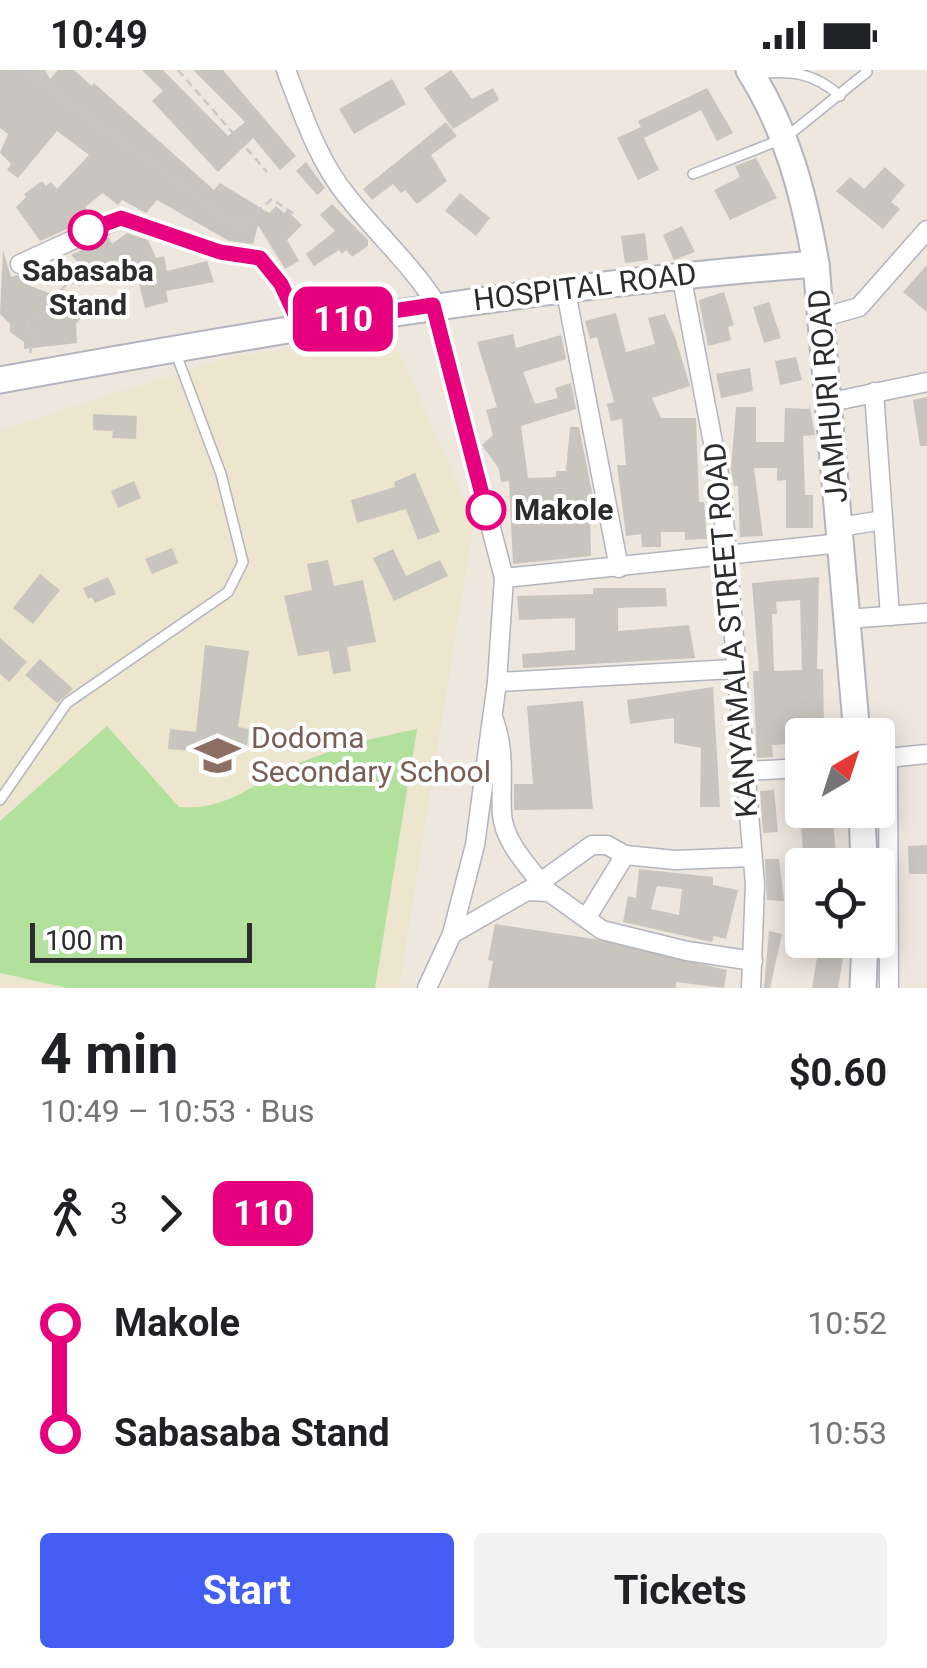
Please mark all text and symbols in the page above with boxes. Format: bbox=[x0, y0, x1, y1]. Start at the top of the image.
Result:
text: 10:49 bbox=[50, 13, 148, 57]
marker: Sabasaba Stand bbox=[69, 211, 107, 249]
place label: Sabasaba Stand bbox=[22, 253, 154, 322]
street label: HOSPITAL ROAD bbox=[471, 255, 698, 318]
line badge: 110 bbox=[286, 286, 400, 352]
street label: JAMHURI ROAD bbox=[801, 287, 854, 505]
text: 110 bbox=[313, 299, 373, 340]
street label: KANYAMALA STREET ROAD bbox=[697, 441, 764, 819]
marker: Makole bbox=[467, 491, 505, 529]
place label: Makole bbox=[514, 492, 613, 527]
north arrow bbox=[785, 718, 895, 828]
map controls bbox=[785, 718, 895, 958]
place label: Dodoma Secondary School bbox=[251, 720, 491, 789]
school or university icon: Dodoma Secondary School bbox=[194, 731, 242, 779]
button: locate bbox=[785, 848, 895, 958]
scale bar bbox=[30, 918, 252, 963]
text: 100 m bbox=[45, 924, 124, 957]
text: 4 min bbox=[40, 1022, 178, 1086]
text: $0.60 bbox=[789, 1051, 887, 1095]
text: 10:49 – 10:53 · Bus bbox=[40, 1092, 315, 1130]
icon: walk bbox=[40, 1186, 95, 1241]
icon: forward bbox=[143, 1186, 198, 1241]
text: 110 bbox=[233, 1193, 293, 1234]
text: 3 bbox=[110, 1194, 128, 1232]
text: Makole bbox=[114, 1301, 240, 1345]
text: 10:52 bbox=[807, 1304, 887, 1342]
text: Sabasaba Stand bbox=[114, 1411, 390, 1455]
text: 10:53 bbox=[807, 1414, 887, 1452]
button: Start bbox=[40, 1533, 454, 1648]
button: Tickets bbox=[474, 1533, 887, 1648]

